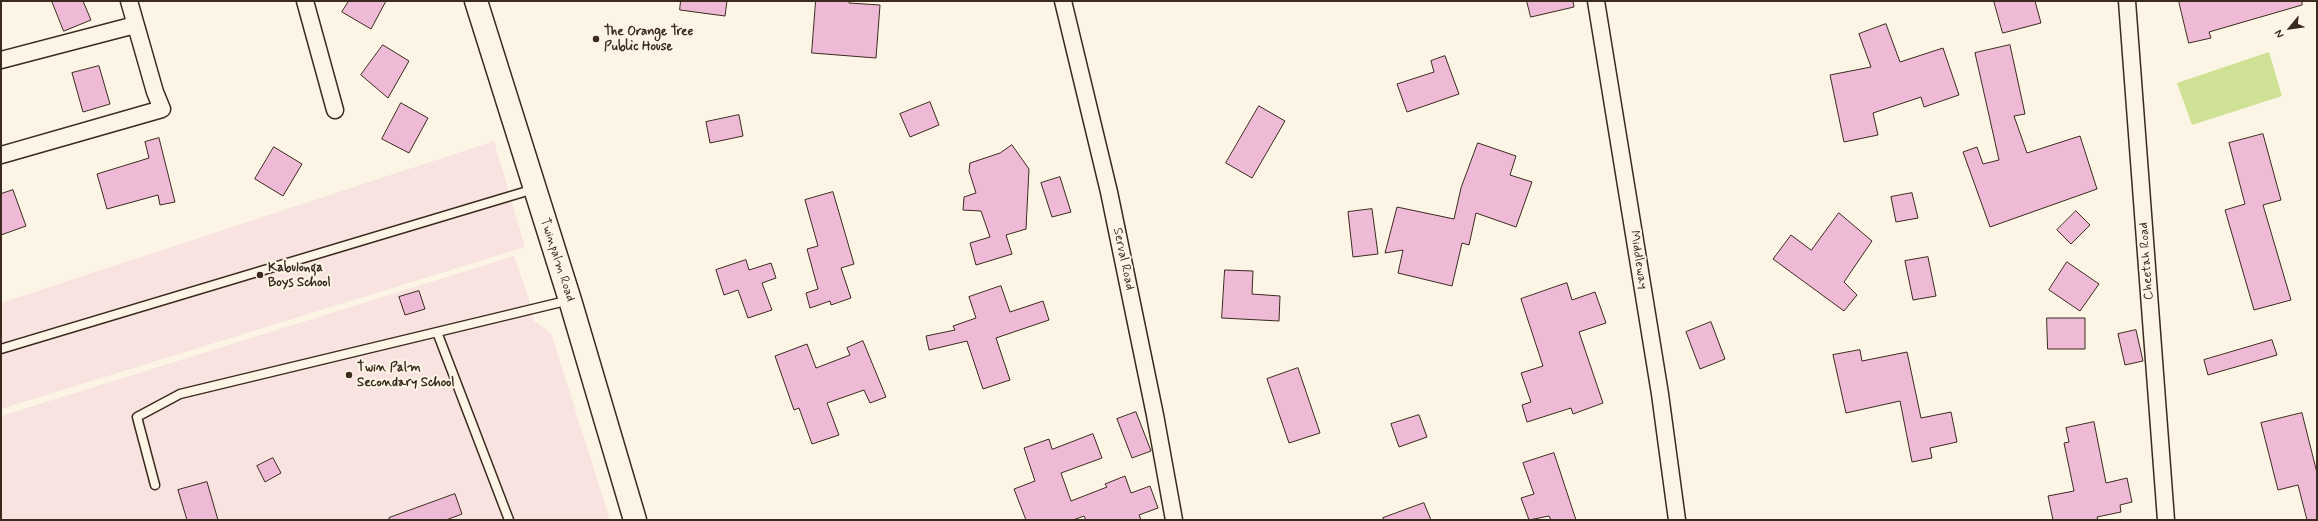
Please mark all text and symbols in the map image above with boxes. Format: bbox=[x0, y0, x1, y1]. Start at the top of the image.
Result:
north arrow bbox=[2270, 8, 2310, 48]
place label: The Orange Tree Public House bbox=[604, 24, 693, 55]
text: N bbox=[2272, 27, 2287, 40]
marker: The Orange Tree Public House bbox=[591, 34, 601, 44]
street label: Twinpalm Road bbox=[536, 216, 578, 304]
street label: Cheetah Road bbox=[2136, 222, 2158, 300]
street label: Serval Road bbox=[1109, 226, 1137, 292]
street label: Middleway bbox=[1626, 229, 1650, 291]
place label: Kabulonga Boys School bbox=[268, 260, 331, 291]
marker: Kabulonga Boys School bbox=[255, 270, 265, 280]
place label: Twin Palm Secondary School bbox=[357, 360, 454, 391]
marker: Twin Palm Secondary School bbox=[344, 370, 354, 380]

